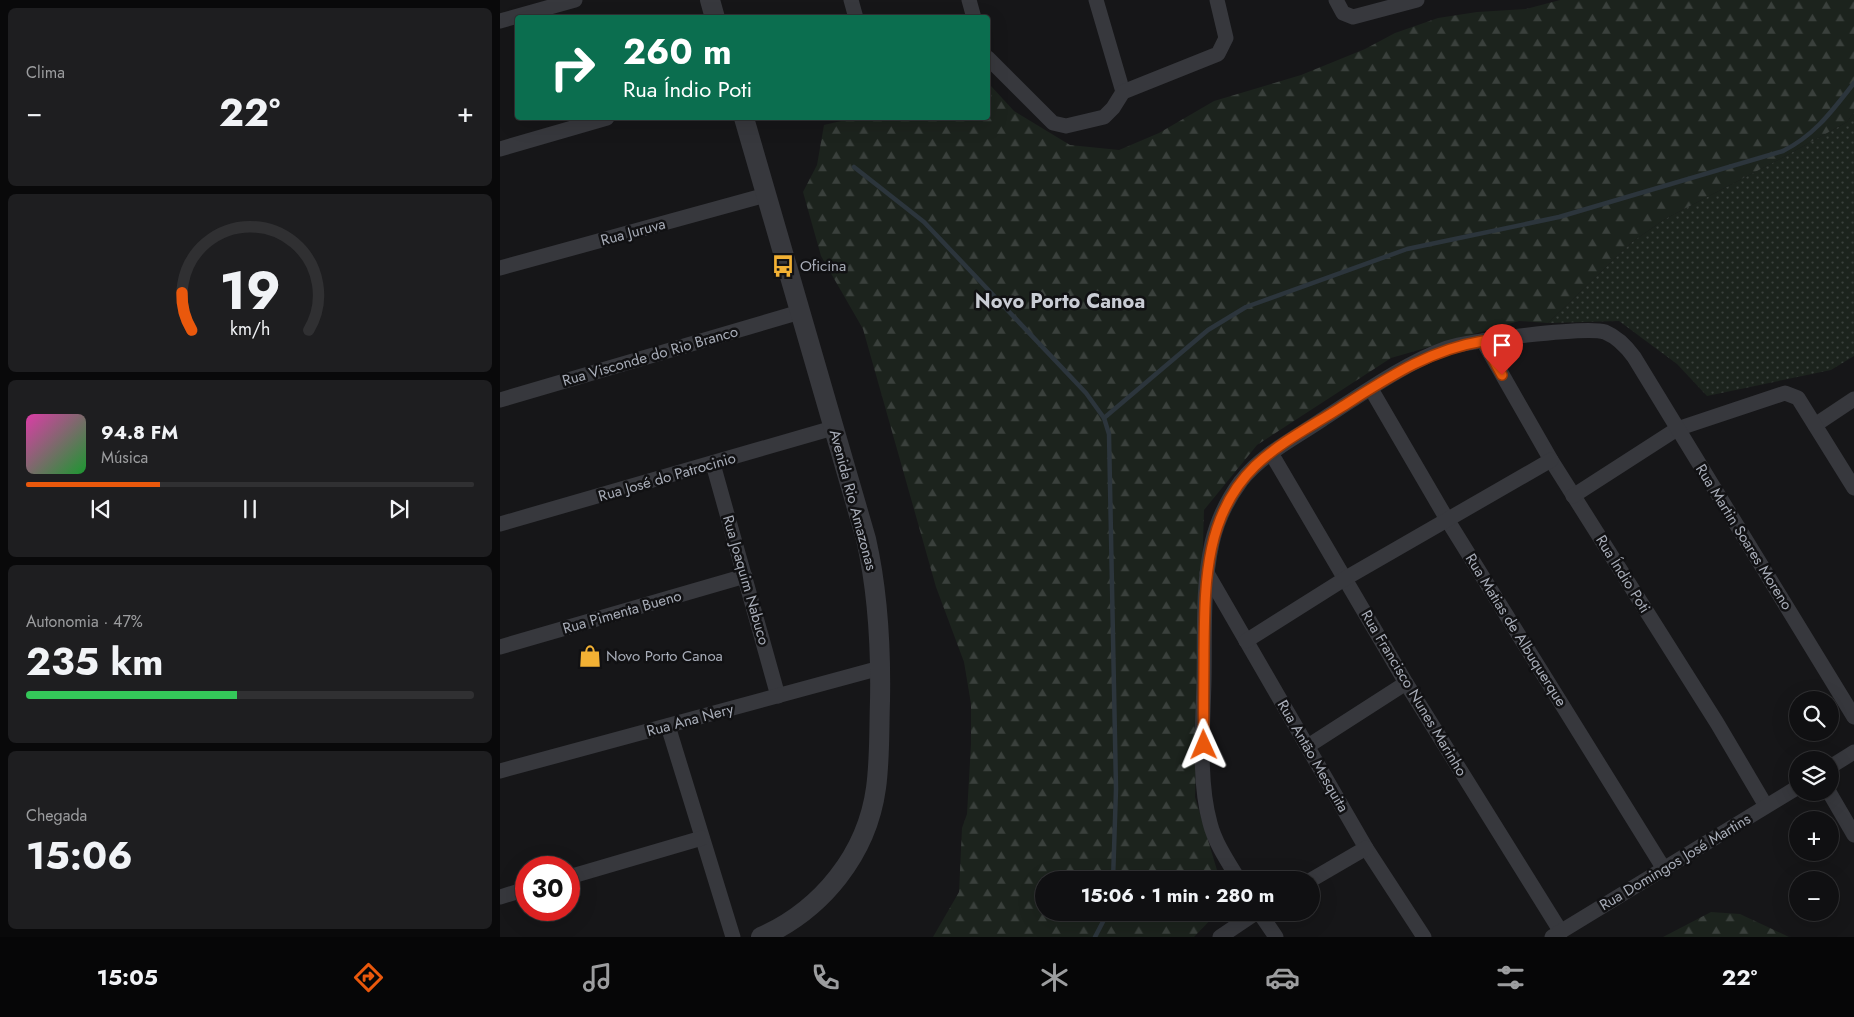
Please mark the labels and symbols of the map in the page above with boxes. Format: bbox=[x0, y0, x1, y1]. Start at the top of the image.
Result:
street label: Rua Juruva bbox=[598, 213, 668, 251]
bus stop icon: Oficina bbox=[770, 253, 796, 279]
place label: Oficina bbox=[800, 255, 846, 277]
district label: Novo Porto Canoa bbox=[975, 287, 1145, 316]
street label: Rua Visconde do Rio Branco bbox=[559, 320, 741, 392]
pin bbox=[1481, 324, 1523, 375]
street label: Avenida Rio Amazonas bbox=[824, 427, 882, 573]
street label: Rua José do Patrocinio bbox=[596, 447, 738, 507]
street label: Rua Martin Soares Moreno bbox=[1690, 460, 1798, 614]
street label: Rua Joaquim Nabuco bbox=[717, 512, 775, 648]
street label: Rua Índio Poti bbox=[1590, 531, 1656, 617]
street label: Rua Matias de Albuquerque bbox=[1460, 549, 1572, 711]
street label: Rua Pimenta Bueno bbox=[560, 585, 684, 639]
street label: Rua Francisco Nunes Marinho bbox=[1356, 606, 1472, 780]
shop icon: Novo Porto Canoa bbox=[577, 643, 603, 669]
place label: Novo Porto Canoa bbox=[606, 645, 723, 667]
street label: Rua Antão Mesquita bbox=[1272, 696, 1354, 816]
street label: Rua Ana Nery bbox=[644, 698, 736, 742]
position arrow bbox=[1177, 718, 1229, 770]
street label: Rua Domingos José Martins bbox=[1595, 808, 1755, 916]
speed limit sign: 30 bbox=[515, 856, 580, 921]

